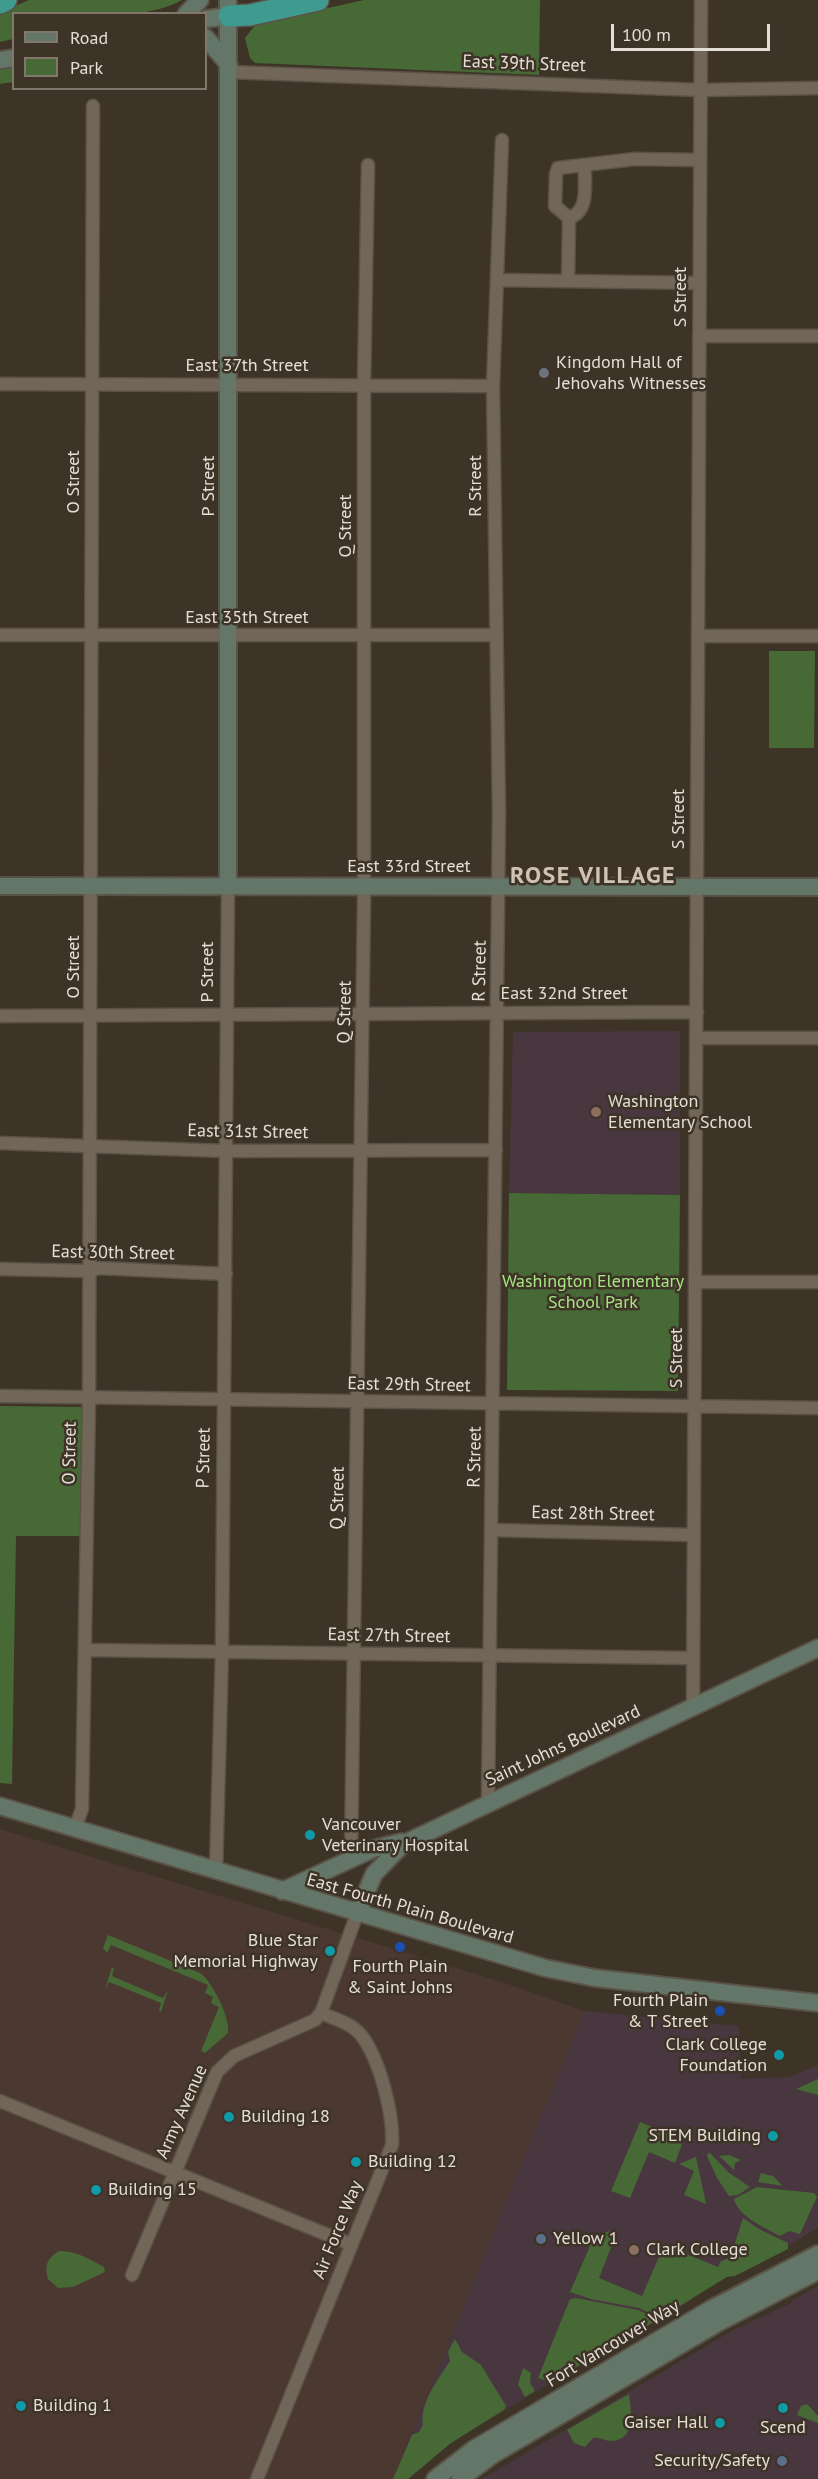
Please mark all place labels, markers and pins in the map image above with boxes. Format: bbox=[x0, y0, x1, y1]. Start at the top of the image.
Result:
place label: Kingdom Hall of Jehovahs Witnesses bbox=[556, 352, 706, 394]
marker: Kingdom Hall of Jehovahs Witnesses bbox=[537, 366, 551, 380]
place label: Washington Elementary School bbox=[608, 1091, 752, 1134]
marker: Washington Elementary School bbox=[589, 1105, 603, 1119]
place label: Vancouver Veterinary Hospital bbox=[322, 1814, 469, 1856]
marker: Vancouver Veterinary Hospital bbox=[303, 1828, 317, 1842]
place label: Blue Star Memorial Highway bbox=[173, 1930, 318, 1972]
marker: Fourth Plain & Saint Johns bbox=[393, 1940, 407, 1954]
marker: Blue Star Memorial Highway bbox=[323, 1944, 337, 1958]
place label: Fourth Plain & Saint Johns bbox=[347, 1956, 453, 1998]
place label: Fourth Plain & T Street bbox=[613, 1990, 708, 2032]
marker: Fourth Plain & T Street bbox=[713, 2004, 727, 2018]
place label: Clark College Foundation bbox=[665, 2034, 767, 2076]
marker: Clark College Foundation bbox=[772, 2048, 786, 2062]
place label: Building 18 bbox=[241, 2106, 330, 2128]
marker: Building 18 bbox=[222, 2110, 236, 2124]
place label: STEM Building bbox=[648, 2125, 761, 2147]
marker: STEM Building bbox=[766, 2129, 780, 2143]
place label: Building 12 bbox=[368, 2151, 457, 2173]
marker: Building 12 bbox=[349, 2155, 363, 2169]
place label: Building 15 bbox=[108, 2179, 197, 2201]
marker: Building 15 bbox=[89, 2183, 103, 2197]
place label: Yellow 1 bbox=[553, 2228, 618, 2250]
marker: Yellow 1 bbox=[534, 2232, 548, 2246]
place label: Clark College bbox=[646, 2239, 748, 2261]
marker: Clark College bbox=[627, 2243, 641, 2257]
place label: Building 1 bbox=[33, 2395, 112, 2417]
marker: Building 1 bbox=[14, 2399, 28, 2413]
marker: Scend bbox=[776, 2401, 790, 2415]
place label: Gaiser Hall bbox=[624, 2412, 708, 2434]
marker: Gaiser Hall bbox=[713, 2416, 727, 2430]
place label: Scend bbox=[760, 2417, 806, 2439]
place label: Security/Safety bbox=[654, 2450, 770, 2472]
marker: Security/Safety bbox=[775, 2454, 789, 2468]

